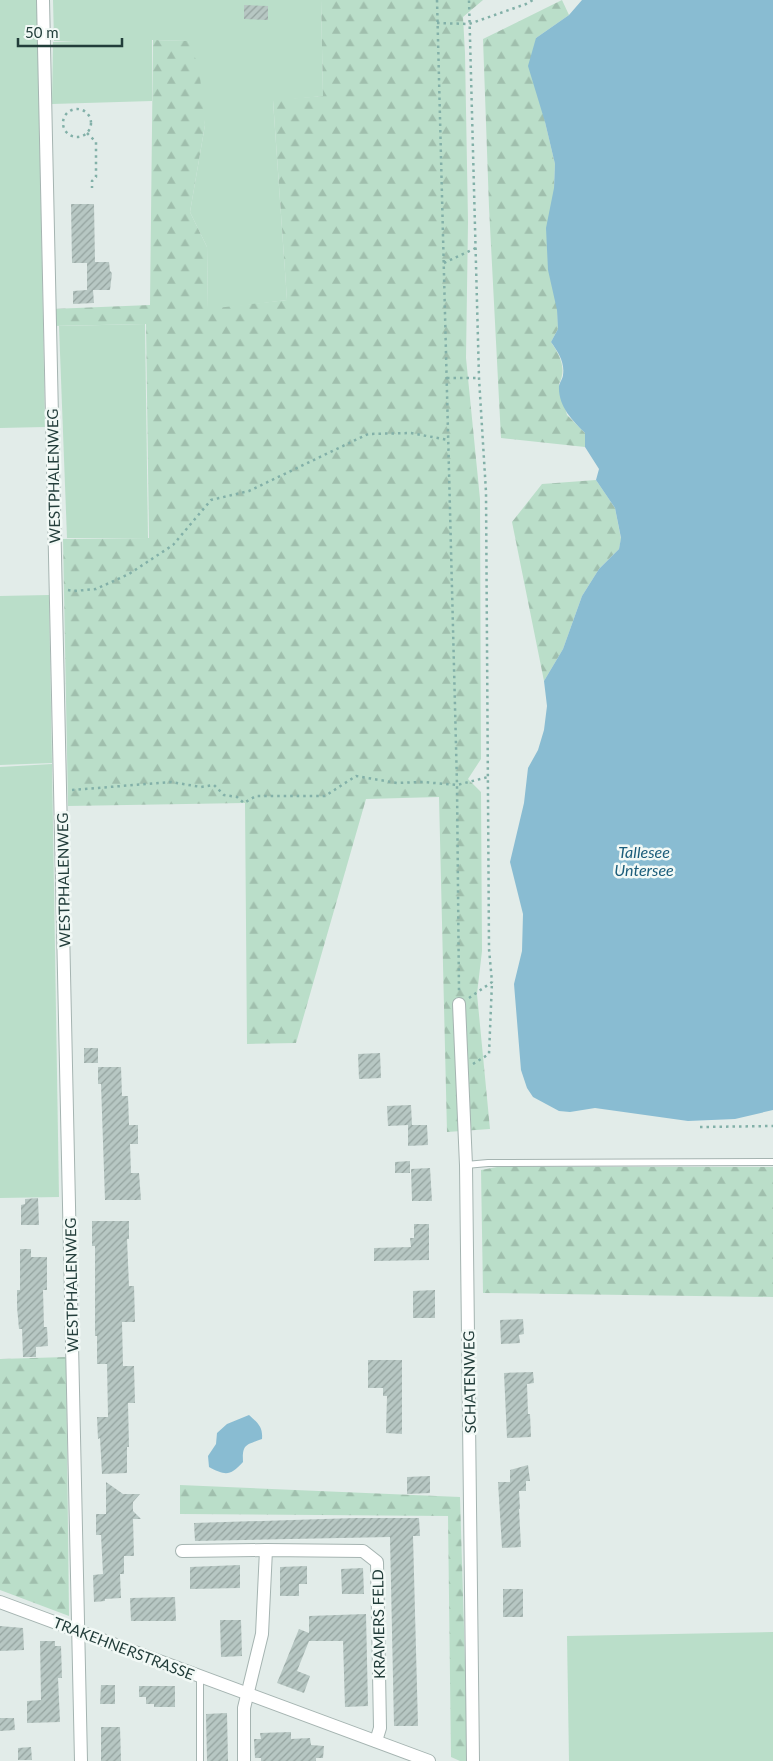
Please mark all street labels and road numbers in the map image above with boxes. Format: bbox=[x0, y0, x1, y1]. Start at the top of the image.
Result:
street label: WESTPHALENWEG bbox=[43, 409, 63, 543]
street label: WESTPHALENWEG bbox=[53, 813, 73, 947]
street label: WESTPHALENWEG bbox=[61, 1218, 81, 1352]
street label: SCHATENWEG bbox=[459, 1331, 479, 1433]
street label: KRAMERS FELD bbox=[368, 1569, 388, 1679]
street label: TRAKEHNERSTRASSE bbox=[51, 1613, 197, 1683]

